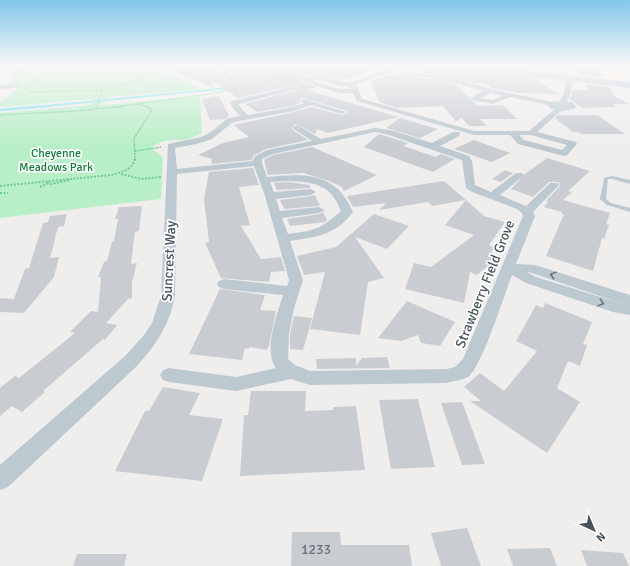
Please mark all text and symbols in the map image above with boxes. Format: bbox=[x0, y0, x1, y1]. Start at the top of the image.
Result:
park label: Cheyenne Meadows Park bbox=[19, 146, 93, 175]
street label: Strawberry Field Grove bbox=[452, 218, 518, 350]
street label: Suncrest Way bbox=[158, 220, 180, 302]
one-way arrow bbox=[550, 272, 557, 280]
one-way arrow bbox=[597, 298, 604, 307]
north arrow bbox=[574, 510, 614, 550]
text: N bbox=[593, 529, 608, 544]
house number: 1233 bbox=[301, 541, 331, 558]

